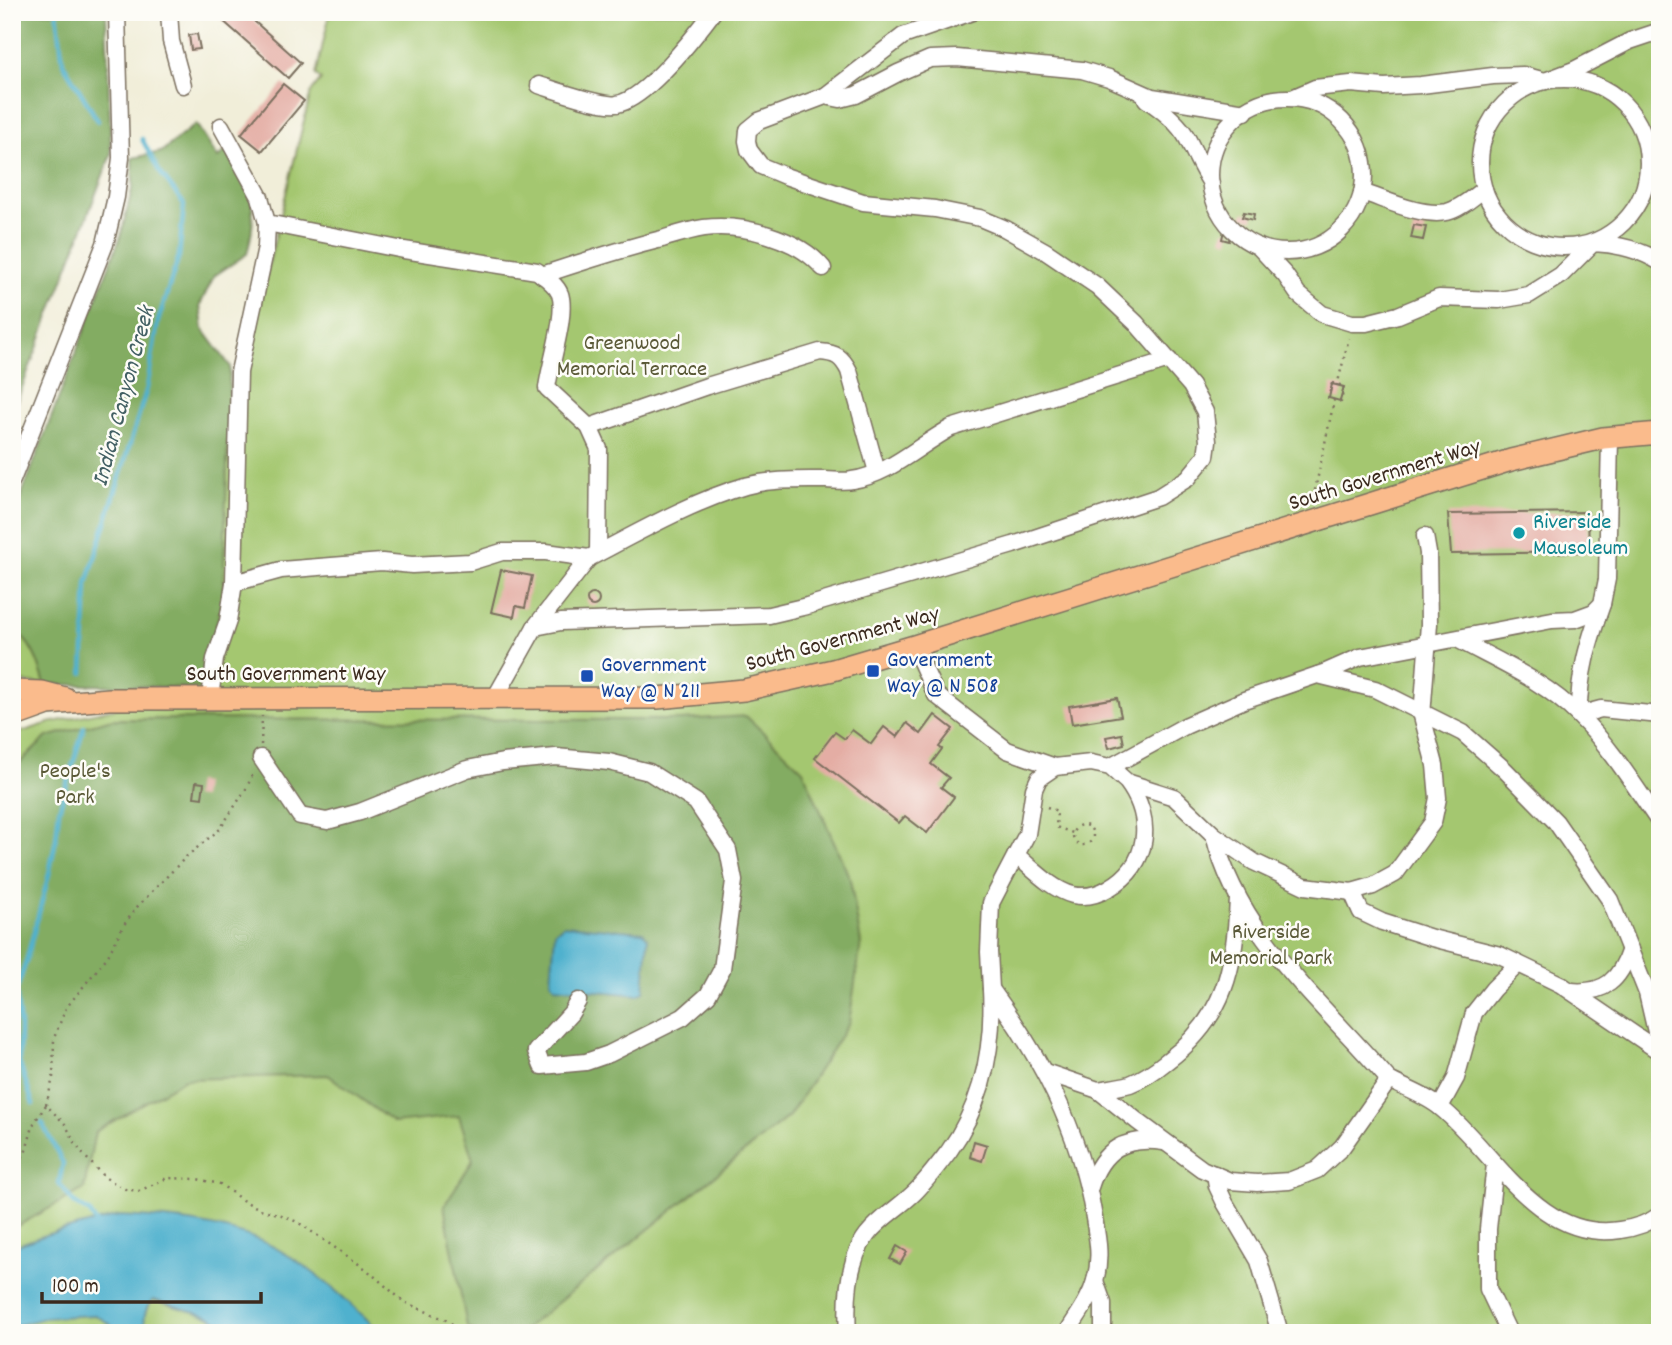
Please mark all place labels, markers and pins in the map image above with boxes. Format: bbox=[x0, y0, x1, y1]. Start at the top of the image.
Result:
place label: Riverside Mausoleum bbox=[1533, 507, 1628, 566]
marker: Riverside Mausoleum bbox=[1511, 525, 1527, 541]
place label: Government Way @ N 508 bbox=[887, 645, 998, 704]
place label: Government Way @ N 211 bbox=[601, 650, 707, 709]
marker: Government Way @ N 508 bbox=[865, 663, 881, 679]
marker: Government Way @ N 211 bbox=[579, 668, 595, 684]

